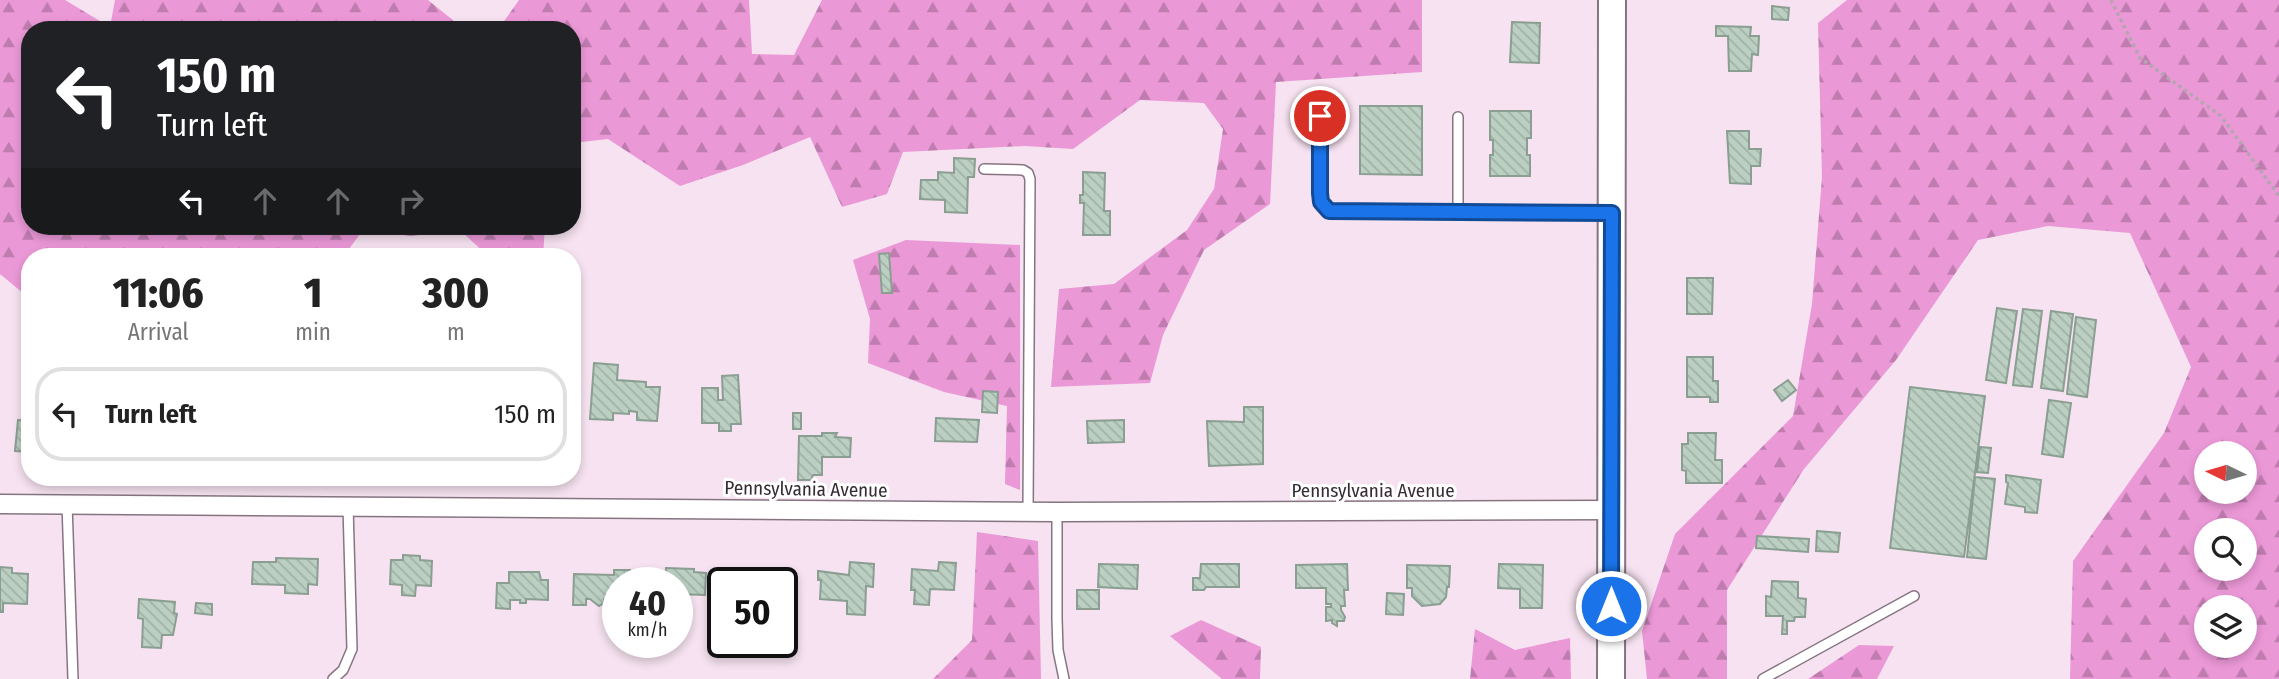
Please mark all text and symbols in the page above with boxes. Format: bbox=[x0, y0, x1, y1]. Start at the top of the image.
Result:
text: 150 m bbox=[157, 46, 276, 105]
icon: left bbox=[42, 49, 133, 140]
pin bbox=[1290, 86, 1350, 146]
icon: arrive bbox=[1301, 97, 1339, 135]
text: Turn left bbox=[157, 106, 267, 144]
icon: left bbox=[173, 182, 211, 220]
icon: ahead bbox=[246, 182, 284, 220]
icon: ahead bbox=[319, 182, 357, 220]
icon: right bbox=[392, 182, 430, 220]
text: 11:06 bbox=[113, 268, 204, 318]
text: 1 bbox=[304, 268, 322, 318]
text: 300 bbox=[423, 268, 489, 318]
text: Arrival bbox=[128, 318, 189, 346]
text: min bbox=[295, 318, 331, 346]
text: m bbox=[447, 318, 465, 346]
icon: left bbox=[46, 395, 84, 433]
text: Turn left bbox=[105, 399, 197, 430]
text: 150 m bbox=[494, 399, 556, 430]
north arrow bbox=[2194, 441, 2258, 504]
map controls bbox=[2194, 441, 2257, 658]
street label: Pennsylvania Avenue bbox=[724, 476, 888, 502]
street label: Pennsylvania Avenue bbox=[1291, 479, 1455, 502]
button: search bbox=[2194, 518, 2257, 581]
speed limit sign: 50 bbox=[707, 567, 798, 658]
position arrow bbox=[1574, 569, 1648, 643]
text: 40 bbox=[629, 582, 666, 624]
button: layers bbox=[2194, 595, 2257, 658]
text: km/h bbox=[627, 619, 668, 641]

